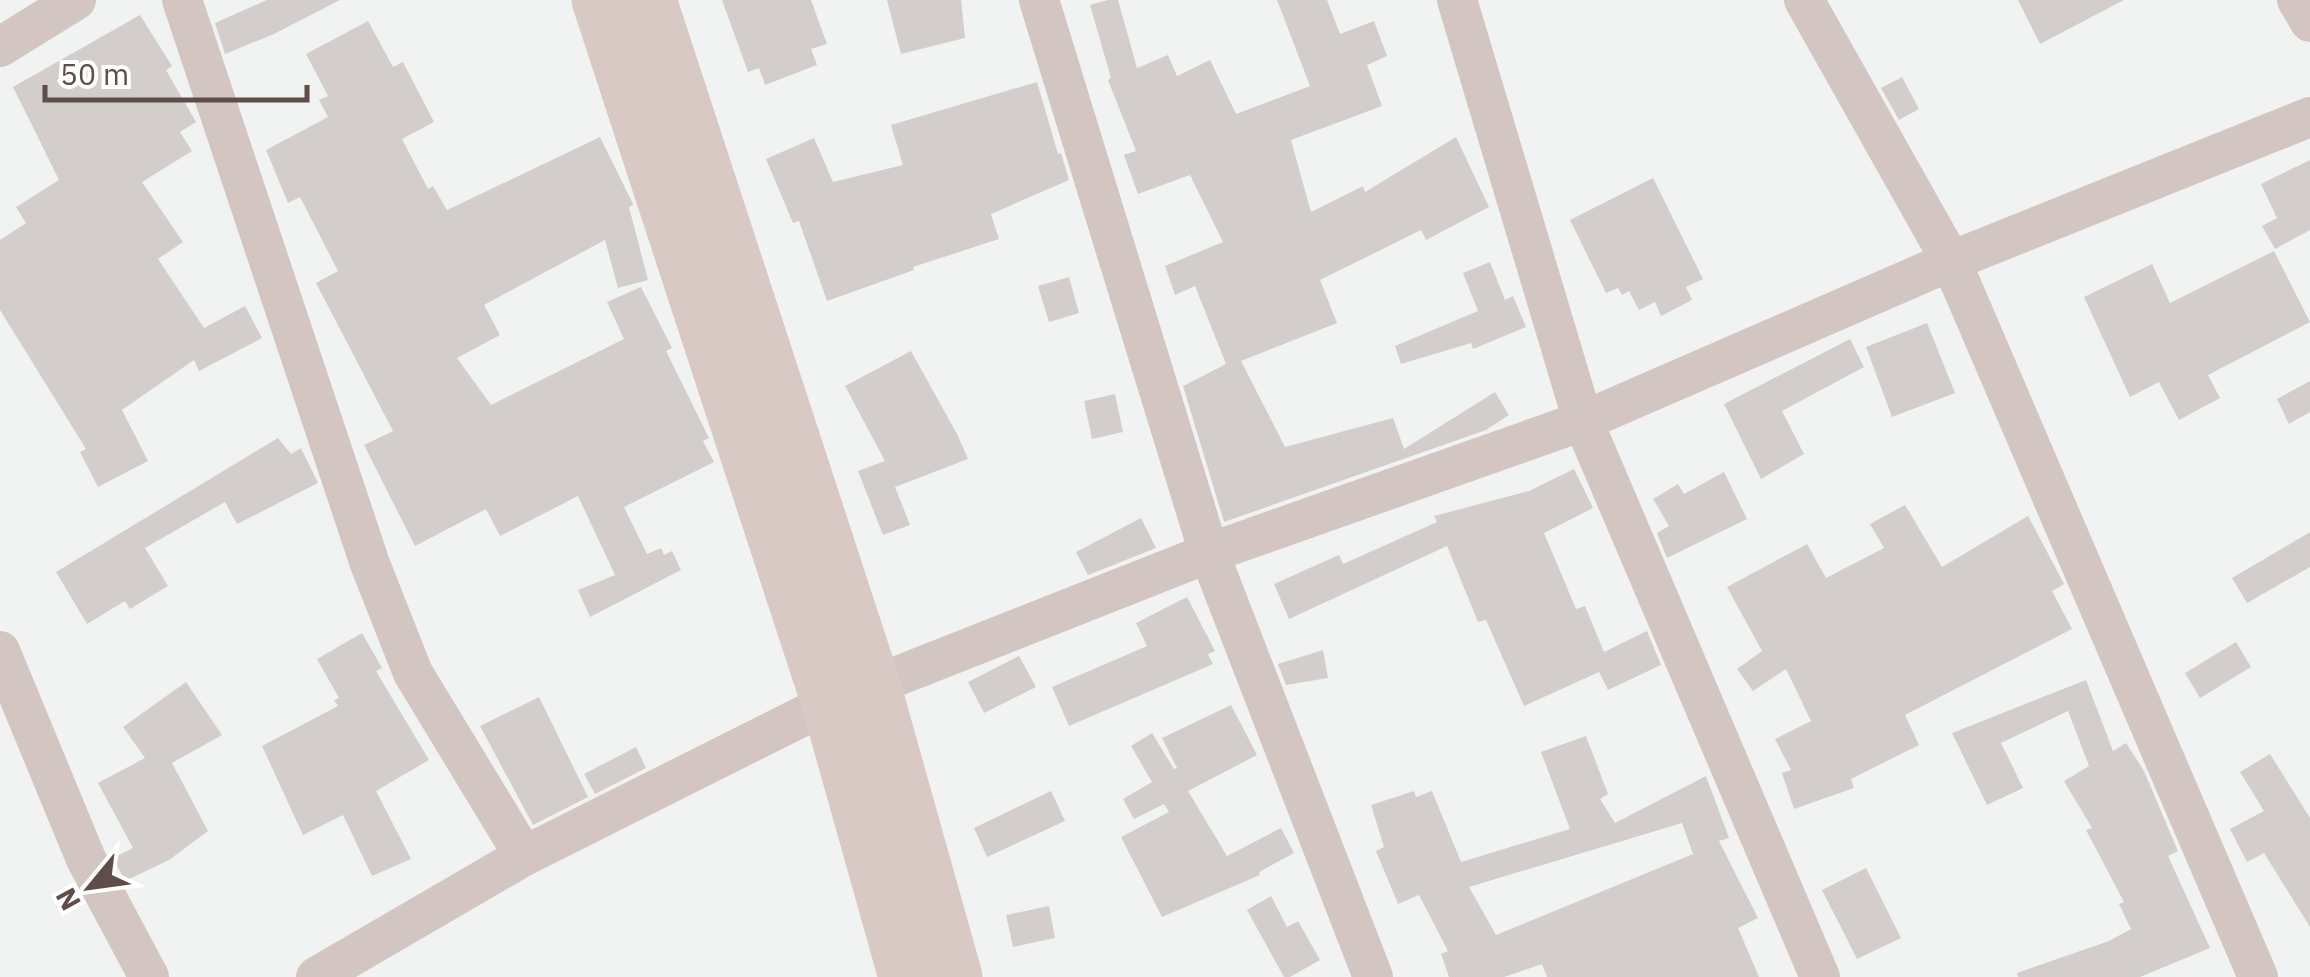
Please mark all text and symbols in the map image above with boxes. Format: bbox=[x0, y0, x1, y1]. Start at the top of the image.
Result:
scale bar bbox=[45, 40, 308, 102]
text: 50 m bbox=[60, 54, 129, 93]
north arrow bbox=[40, 837, 140, 937]
text: N bbox=[47, 882, 89, 917]

